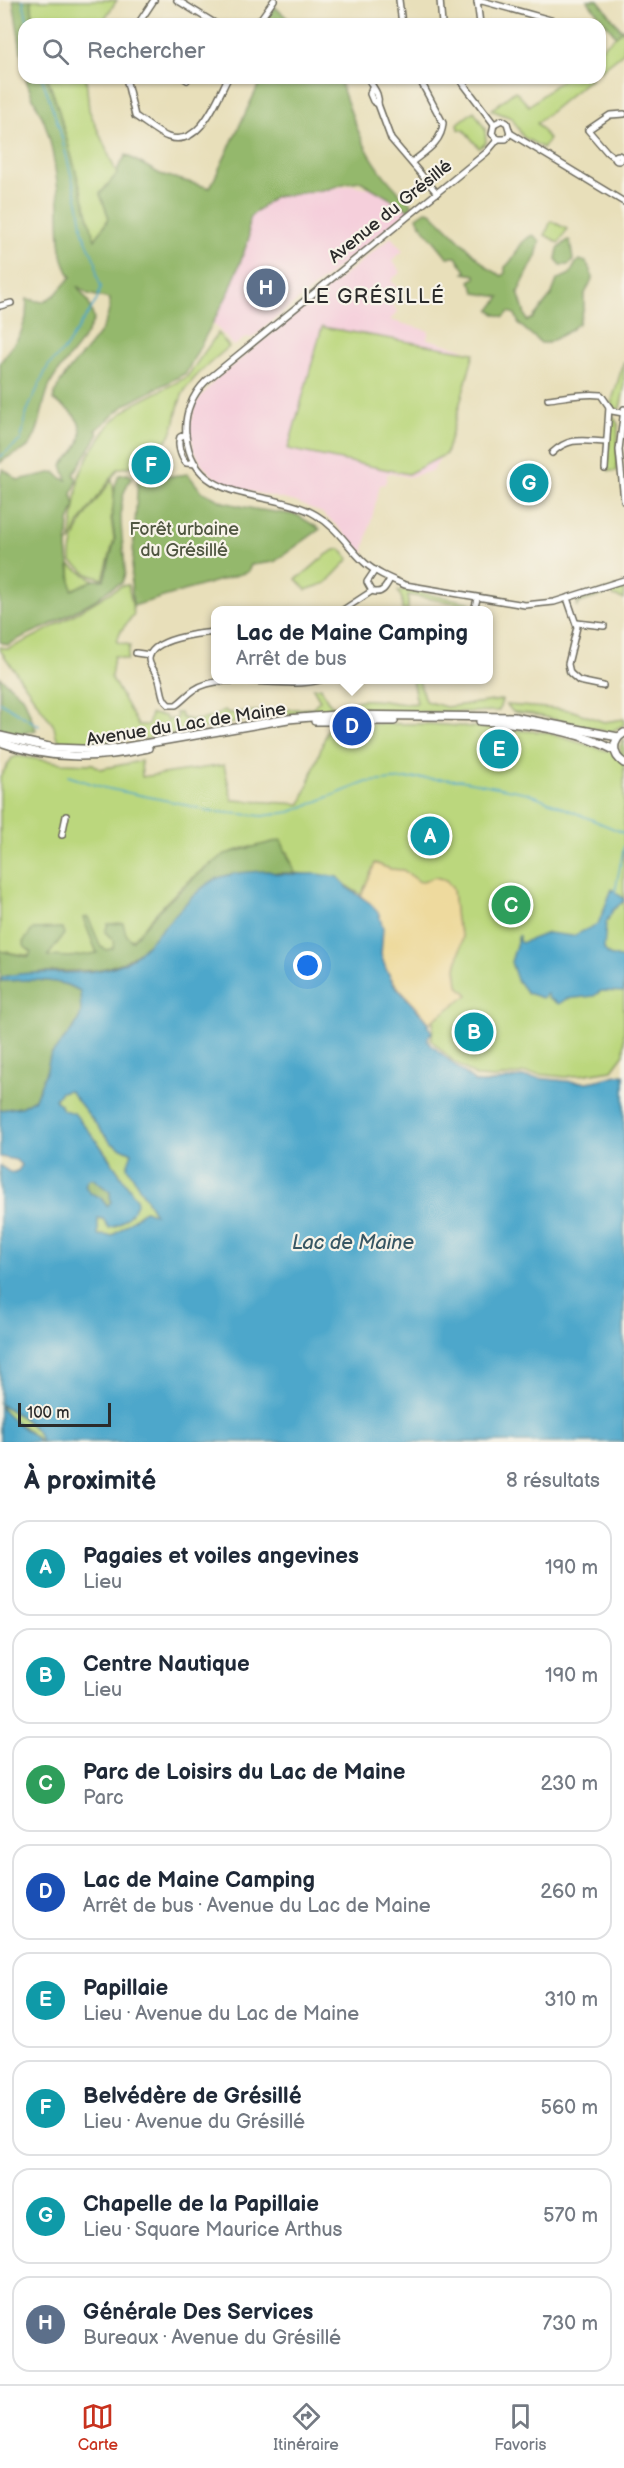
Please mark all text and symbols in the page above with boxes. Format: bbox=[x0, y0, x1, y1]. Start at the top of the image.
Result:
search box bbox=[18, 18, 606, 84]
icon: search bbox=[39, 35, 72, 68]
text: Rechercher bbox=[87, 38, 205, 65]
street label: Avenue du Grésillé bbox=[324, 155, 456, 268]
pin: H bbox=[246, 266, 286, 310]
district label: LE GRÉSILLÉ bbox=[303, 284, 445, 309]
pin: F bbox=[132, 442, 170, 488]
pin: G bbox=[510, 460, 548, 506]
park label: Forêt urbaine du Grésillé bbox=[129, 519, 239, 561]
popup bbox=[211, 606, 493, 684]
text: Lac de Maine Camping bbox=[236, 620, 468, 647]
text: Arrêt de bus bbox=[236, 647, 347, 671]
street label: Avenue du Lac de Maine bbox=[85, 698, 288, 751]
pin: D bbox=[332, 704, 372, 748]
pin: E bbox=[480, 726, 518, 771]
pin: A bbox=[410, 814, 450, 858]
pin: C bbox=[492, 882, 530, 928]
your location bbox=[293, 951, 322, 980]
pin: B bbox=[454, 1010, 494, 1054]
water label: Lac de Maine bbox=[292, 1231, 414, 1255]
scale bar bbox=[18, 1400, 111, 1428]
text: 100 m bbox=[27, 1404, 70, 1423]
text: À proximité bbox=[24, 1466, 156, 1497]
text: 8 résultats bbox=[506, 1469, 600, 1493]
text: Pagaies et voiles angevines bbox=[83, 1543, 359, 1570]
text: A bbox=[39, 1556, 52, 1580]
text: 190 m bbox=[545, 1556, 598, 1580]
text: Lieu bbox=[83, 1570, 122, 1594]
text: Centre Nautique bbox=[83, 1651, 250, 1678]
text: B bbox=[38, 1664, 53, 1688]
text: 190 m bbox=[545, 1664, 598, 1688]
text: Lieu bbox=[83, 1678, 122, 1702]
text: Parc de Loisirs du Lac de Maine bbox=[83, 1759, 405, 1786]
text: C bbox=[38, 1772, 53, 1796]
text: 230 m bbox=[541, 1772, 598, 1796]
text: Parc bbox=[83, 1786, 124, 1810]
text: Lac de Maine Camping bbox=[83, 1867, 315, 1894]
text: D bbox=[39, 1880, 52, 1904]
text: 260 m bbox=[540, 1880, 598, 1904]
text: Arrêt de bus · Avenue du Lac de Maine bbox=[83, 1894, 431, 1918]
text: Papillaie bbox=[83, 1975, 168, 2002]
text: E bbox=[39, 1988, 52, 2012]
text: 310 m bbox=[544, 1988, 598, 2012]
text: Lieu · Avenue du Lac de Maine bbox=[83, 2002, 359, 2026]
text: Belvédère de Grésillé bbox=[83, 2083, 302, 2110]
text: F bbox=[39, 2096, 52, 2120]
text: 560 m bbox=[541, 2096, 598, 2120]
text: Lieu · Avenue du Grésillé bbox=[83, 2110, 305, 2134]
text: Chapelle de la Papillaie bbox=[83, 2191, 319, 2218]
text: G bbox=[38, 2204, 53, 2228]
text: 570 m bbox=[543, 2204, 598, 2228]
text: Lieu · Square Maurice Arthus bbox=[83, 2218, 342, 2242]
text: Générale Des Services bbox=[83, 2299, 313, 2326]
text: H bbox=[38, 2312, 53, 2336]
text: 730 m bbox=[542, 2312, 598, 2336]
text: Bureaux · Avenue du Grésillé bbox=[83, 2326, 341, 2350]
tab: Carte bbox=[78, 2400, 118, 2455]
tab: Itinéraire bbox=[273, 2400, 339, 2455]
tab: Favoris bbox=[494, 2400, 546, 2455]

